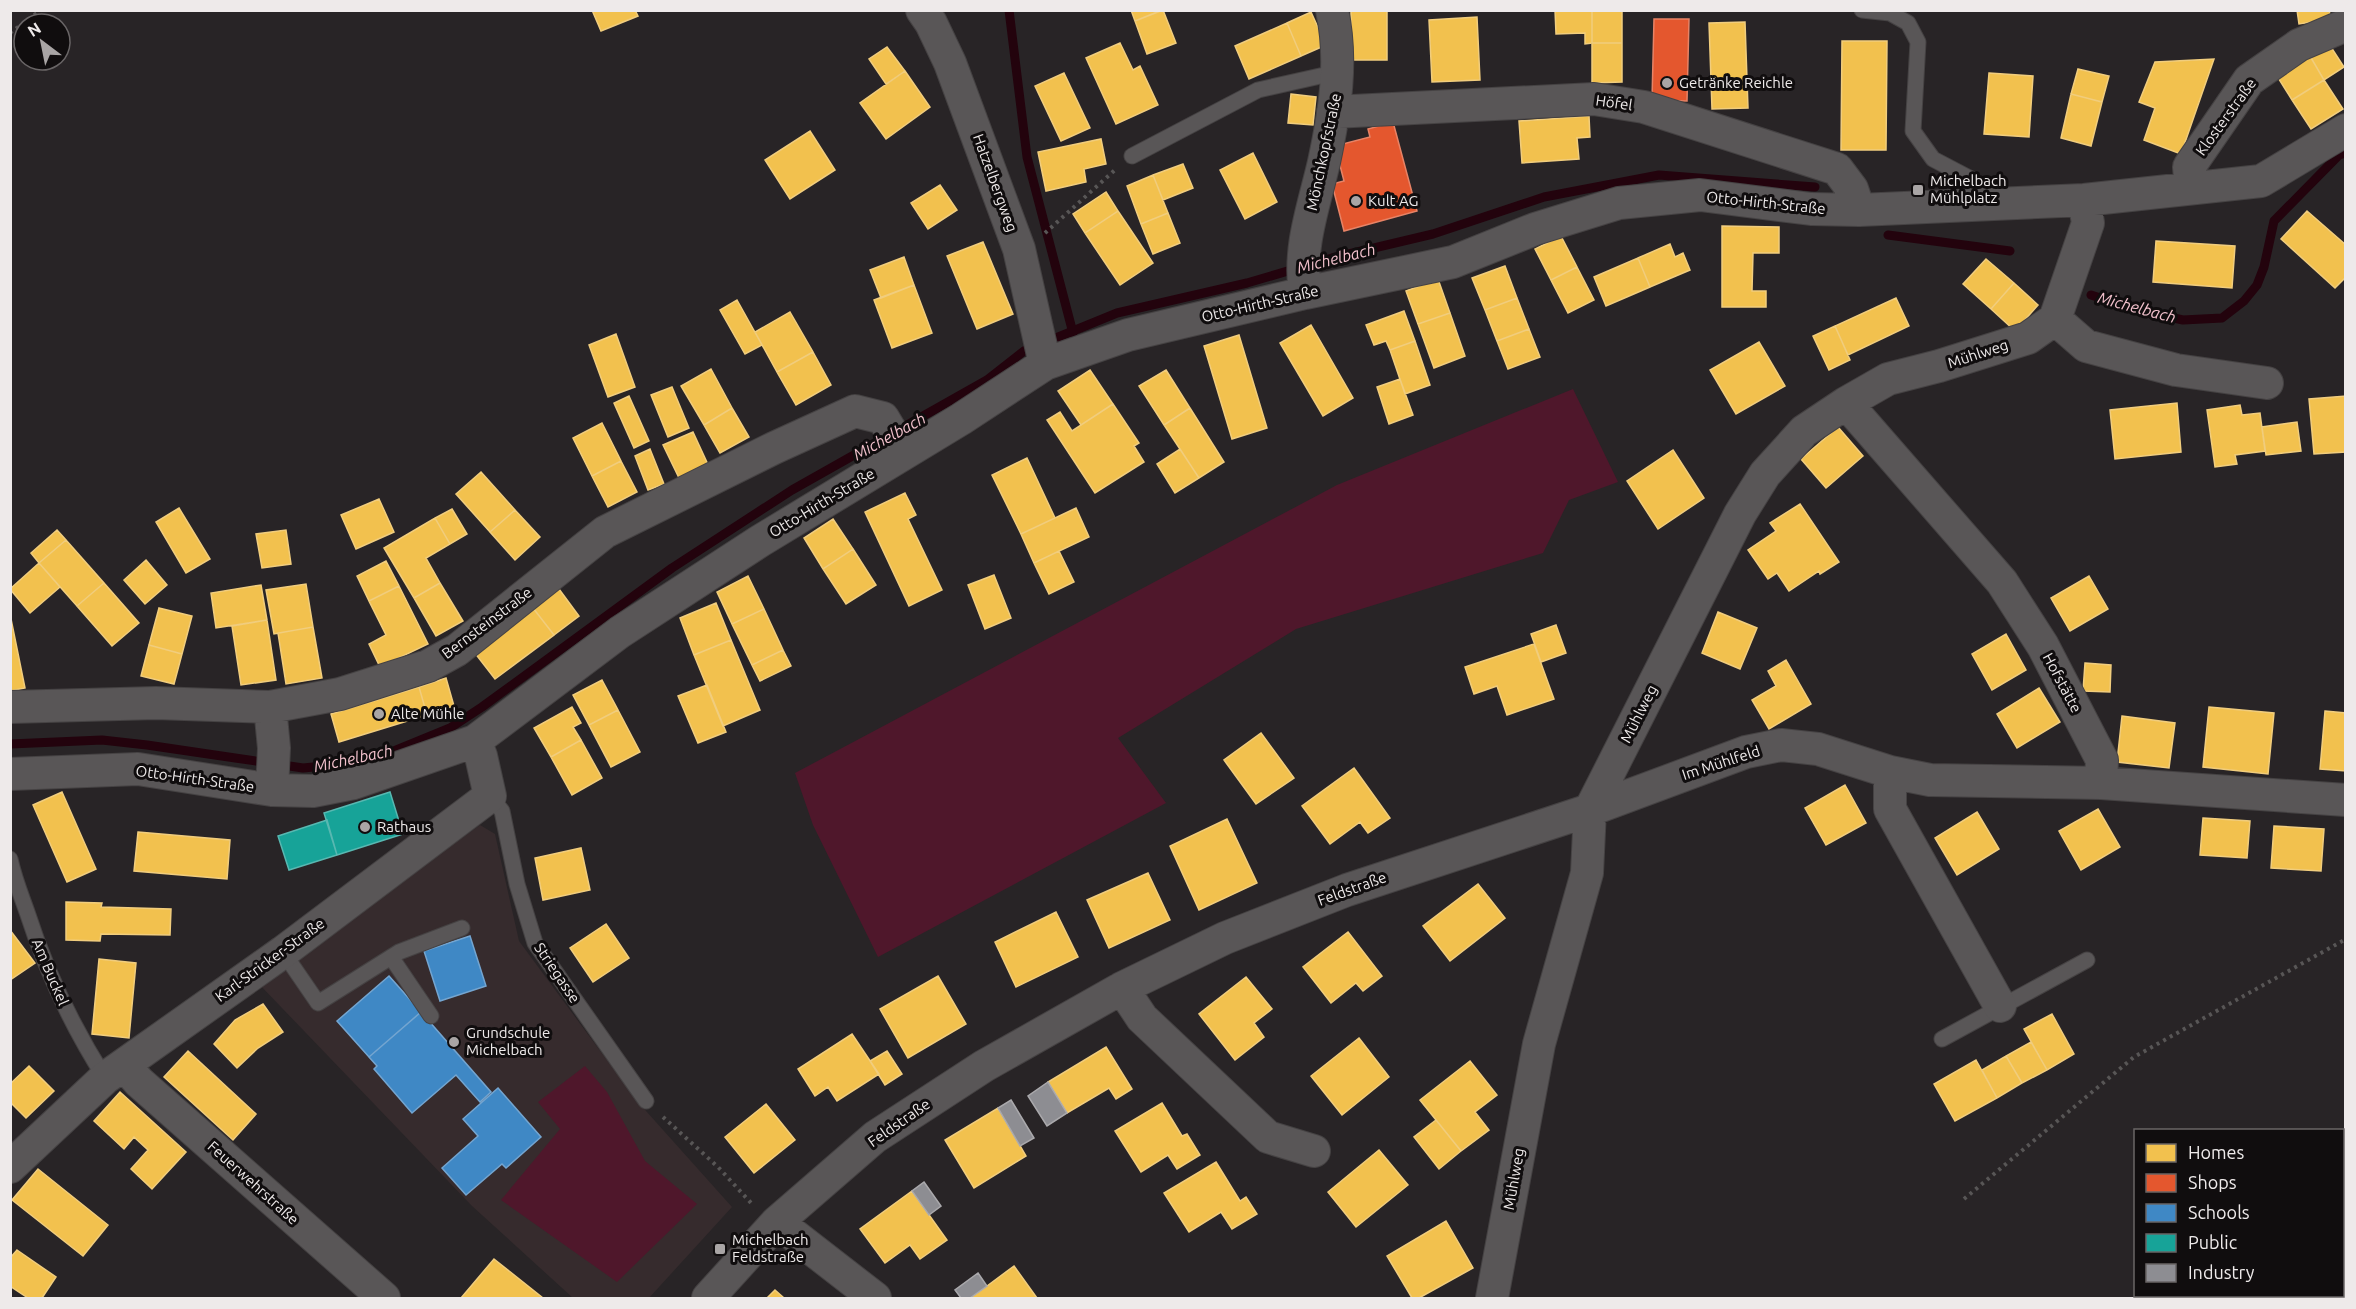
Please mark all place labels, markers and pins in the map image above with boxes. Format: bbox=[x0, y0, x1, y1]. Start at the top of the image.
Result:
place label: Getränke Reichle bbox=[1679, 74, 1793, 91]
marker: Getränke Reichle bbox=[1660, 76, 1674, 90]
place label: Michelbach Mühlplatz bbox=[1930, 172, 2006, 206]
marker: Michelbach Mühlplatz bbox=[1911, 183, 1925, 197]
place label: Kult AG bbox=[1368, 192, 1418, 209]
marker: Kult AG bbox=[1349, 194, 1363, 208]
place label: Alte Mühle bbox=[391, 705, 465, 722]
marker: Alte Mühle bbox=[372, 707, 386, 721]
place label: Rathaus bbox=[377, 818, 431, 835]
marker: Rathaus bbox=[358, 820, 372, 834]
place label: Grundschule Michelbach bbox=[466, 1024, 550, 1058]
marker: Grundschule Michelbach bbox=[447, 1035, 461, 1049]
place label: Michelbach Feldstraße bbox=[732, 1231, 808, 1265]
marker: Michelbach Feldstraße bbox=[713, 1242, 727, 1256]

